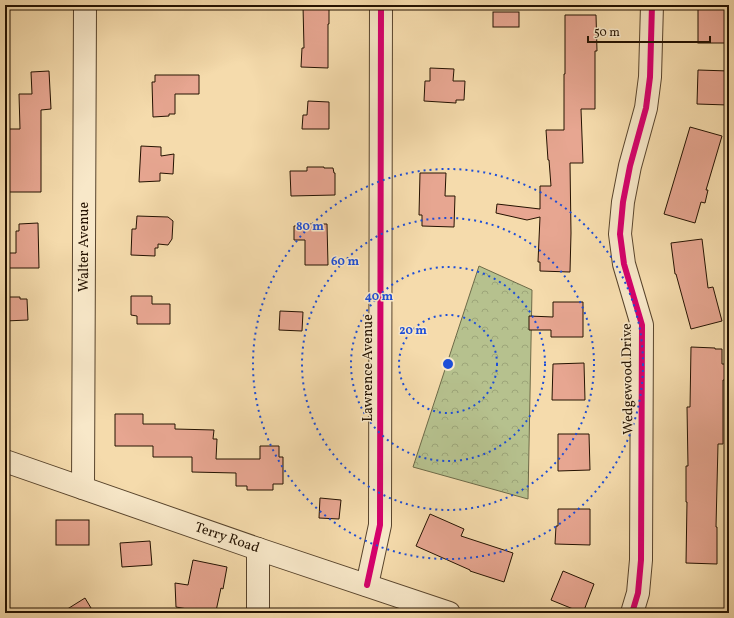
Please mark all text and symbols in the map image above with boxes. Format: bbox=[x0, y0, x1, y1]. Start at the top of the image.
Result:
scale bar bbox=[588, 18, 710, 44]
text: 50 m bbox=[594, 25, 620, 41]
street label: Walter Avenue bbox=[75, 202, 94, 292]
text: 80 m bbox=[296, 219, 324, 235]
text: 60 m bbox=[331, 254, 359, 270]
text: 40 m bbox=[365, 289, 394, 305]
street label: Lawrence Avenue bbox=[359, 314, 378, 422]
text: 20 m bbox=[399, 323, 427, 339]
street label: Wedgewood Drive bbox=[618, 323, 638, 435]
centre of rings bbox=[441, 357, 455, 371]
street label: Terry Road bbox=[192, 518, 262, 558]

